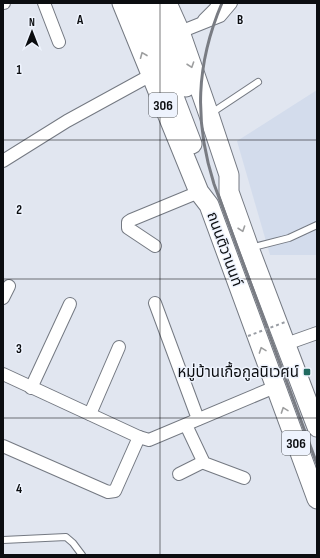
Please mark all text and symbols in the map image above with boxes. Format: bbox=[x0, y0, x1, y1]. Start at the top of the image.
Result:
north arrow bbox=[12, 12, 52, 52]
text: A bbox=[76, 12, 84, 28]
text: B bbox=[237, 12, 243, 28]
text: N bbox=[29, 16, 35, 29]
one-way arrow bbox=[139, 51, 147, 58]
text: 1 bbox=[16, 62, 22, 78]
one-way arrow bbox=[187, 62, 195, 69]
road number: 306 bbox=[149, 93, 177, 117]
text: 2 bbox=[16, 202, 22, 218]
street label: ถนนติวานนท์ bbox=[202, 209, 247, 289]
one-way arrow bbox=[237, 225, 246, 232]
text: 3 bbox=[16, 341, 22, 357]
one-way arrow bbox=[258, 347, 267, 354]
place label: หมู่บ้านเกื้อกูลนิเวศน์ bbox=[178, 361, 299, 382]
marker: หมู่บ้านเกื้อกูลนิเวศน์ bbox=[302, 367, 312, 377]
one-way arrow bbox=[280, 407, 289, 414]
road number: 306 bbox=[282, 431, 310, 455]
text: 4 bbox=[16, 481, 22, 497]

